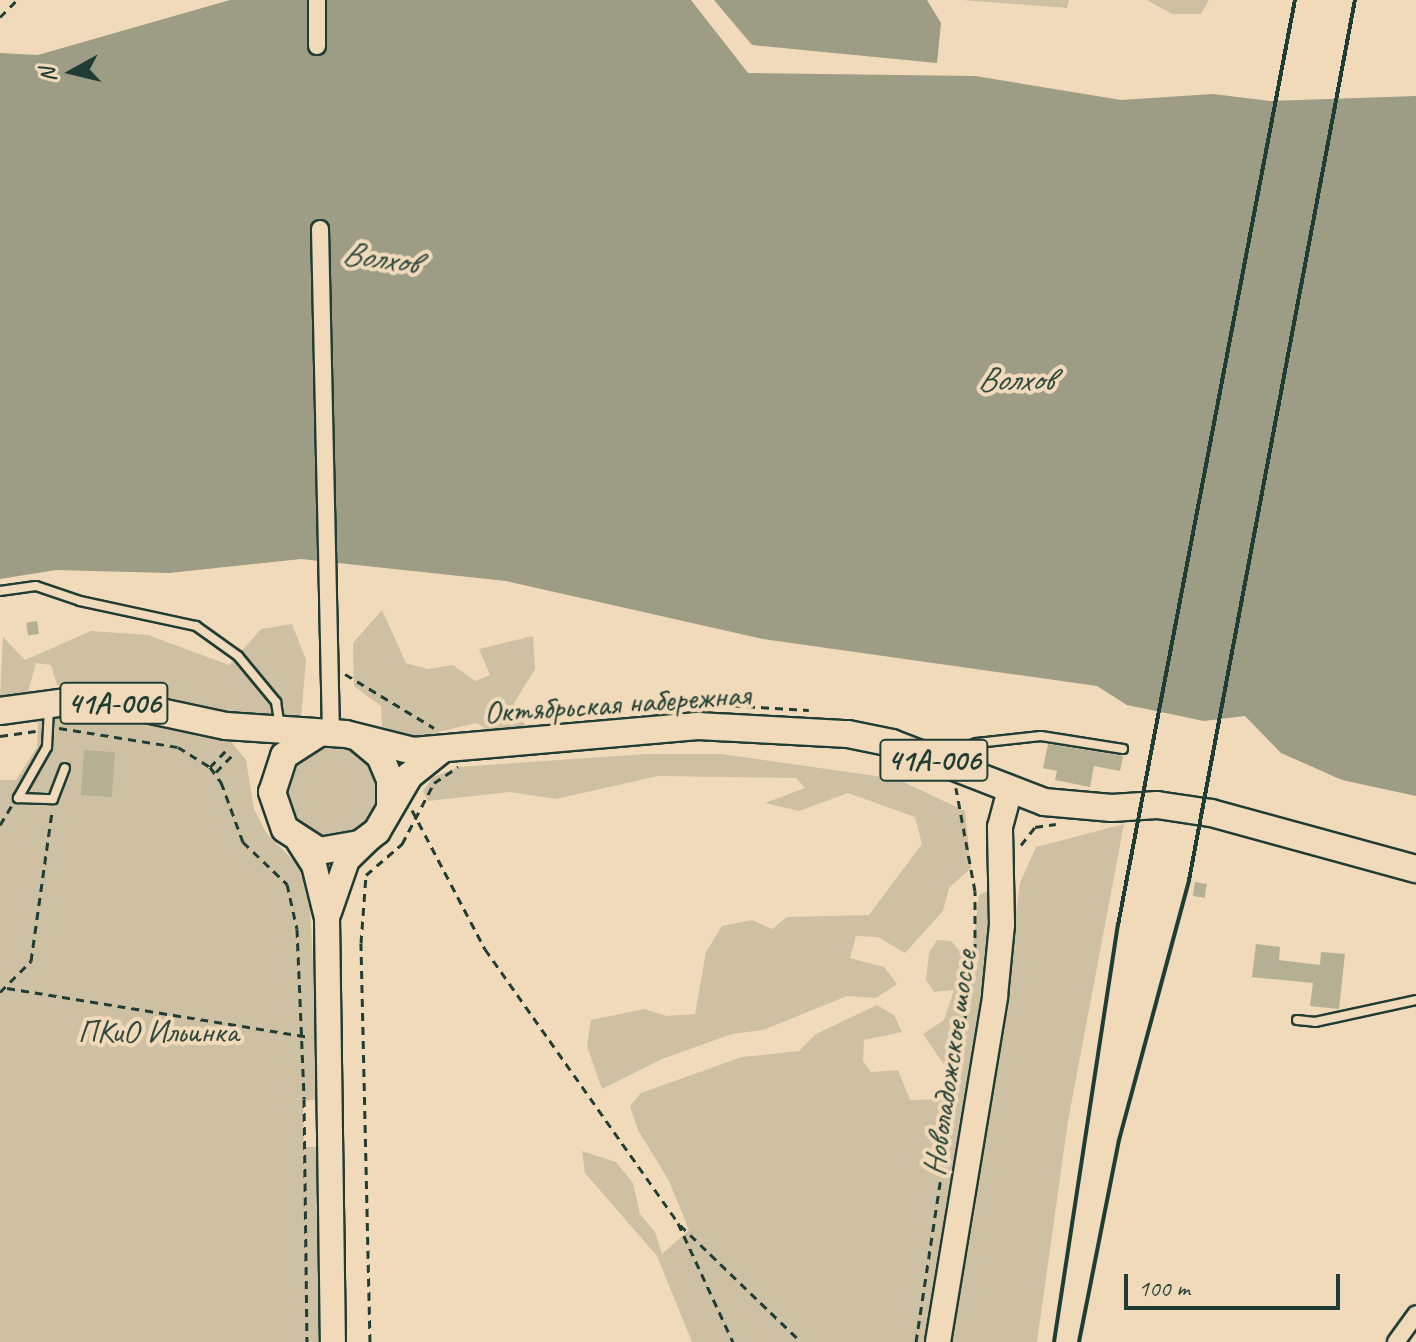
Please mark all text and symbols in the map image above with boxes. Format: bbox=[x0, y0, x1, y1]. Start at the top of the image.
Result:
north arrow bbox=[32, 32, 112, 112]
text: N bbox=[33, 67, 63, 84]
water label: Волхов bbox=[340, 232, 420, 282]
water label: Волхов bbox=[977, 359, 1053, 399]
street label: Октябрьская набережная bbox=[483, 676, 751, 732]
road number: 41А-006 bbox=[58, 677, 170, 729]
road number: 41А-006 bbox=[878, 734, 990, 786]
street label: Новоладожское шоссе bbox=[915, 948, 985, 1178]
park label: ПКиО Ильинка bbox=[79, 1013, 237, 1051]
scale bar bbox=[1128, 1258, 1344, 1308]
text: 100 m bbox=[1138, 1273, 1190, 1303]

